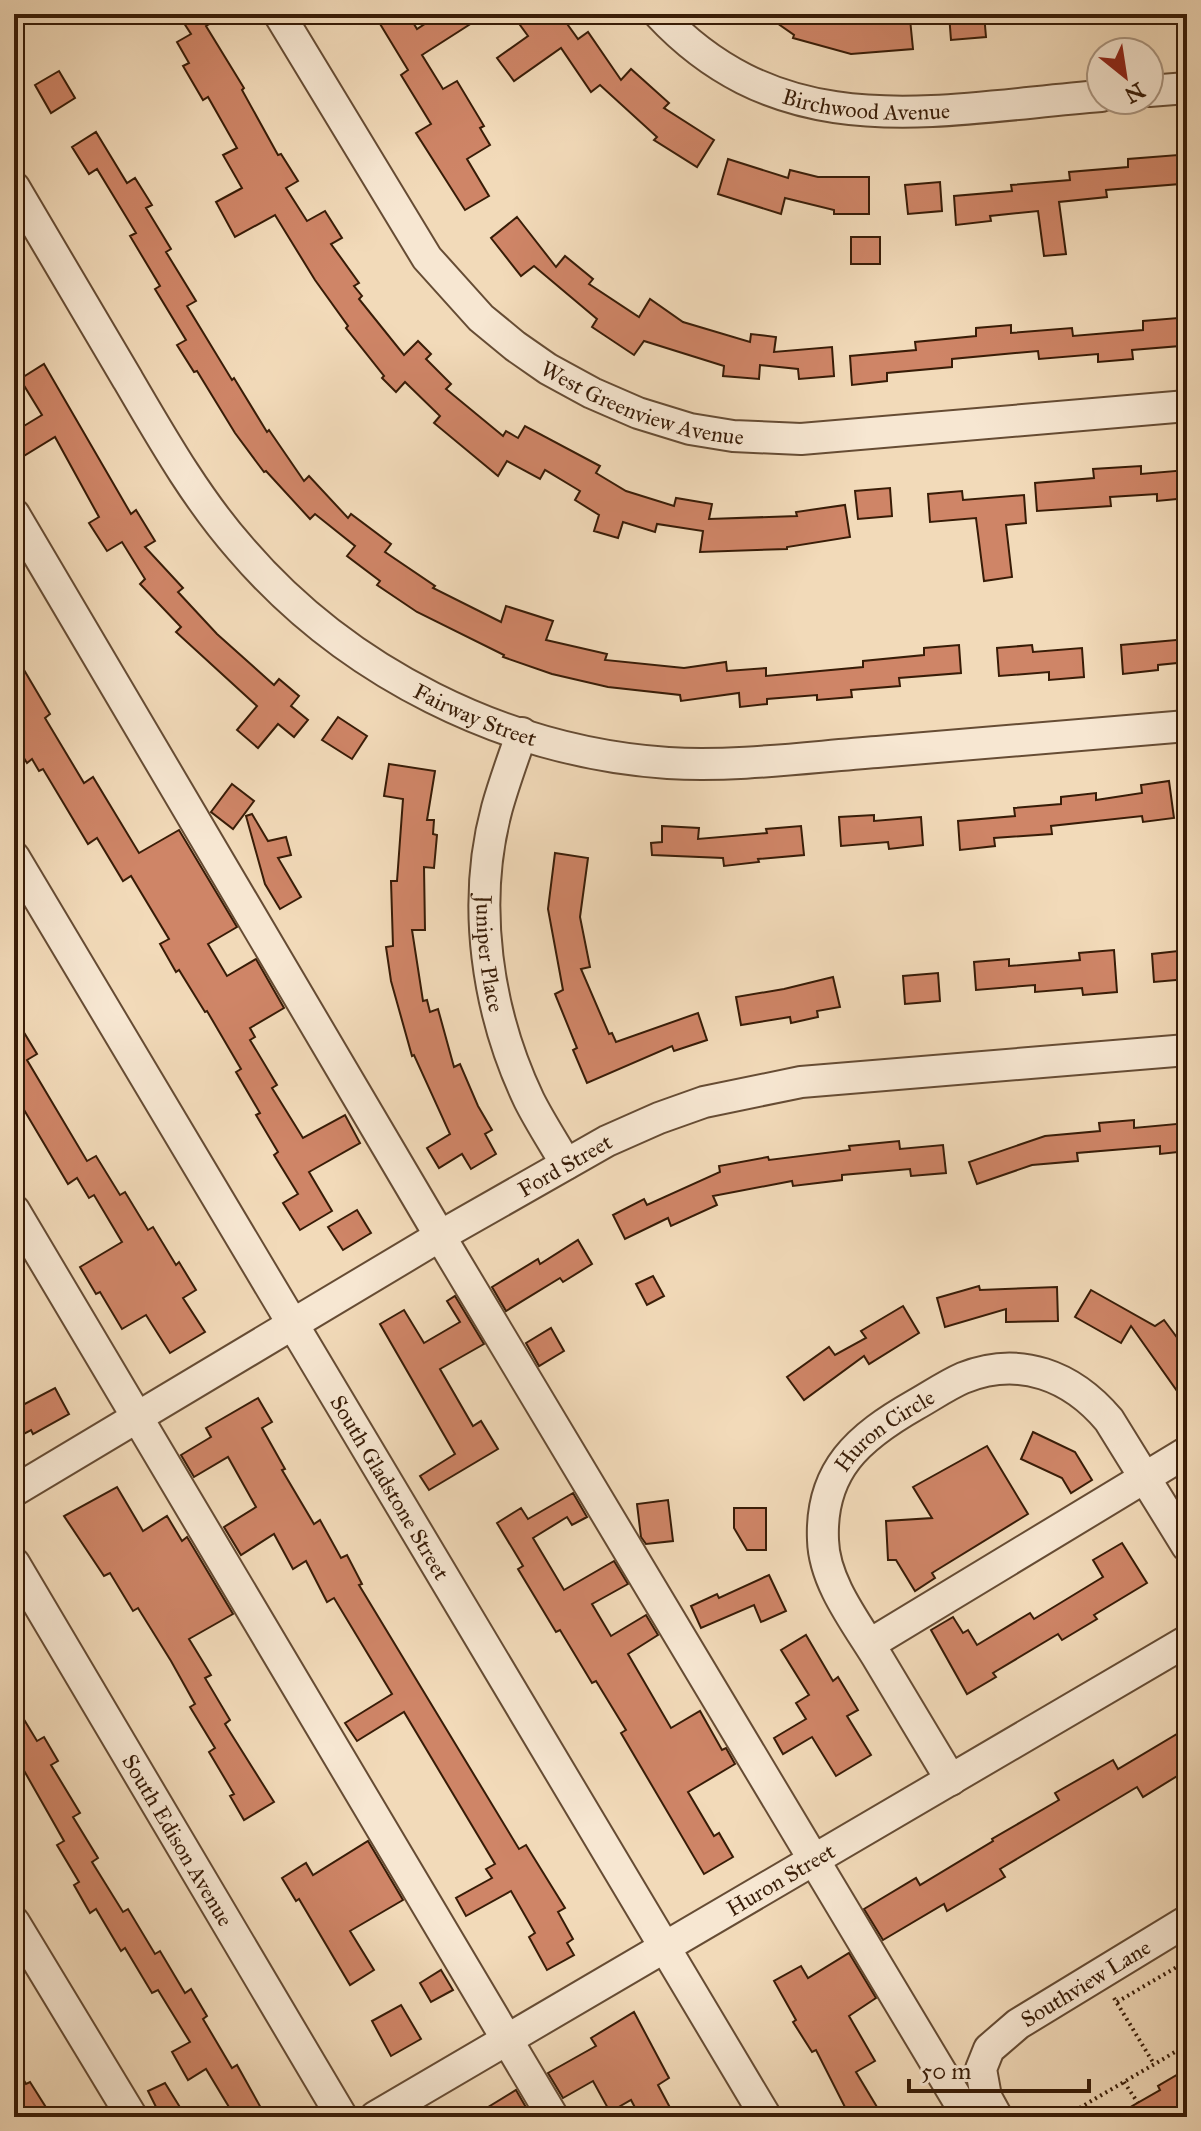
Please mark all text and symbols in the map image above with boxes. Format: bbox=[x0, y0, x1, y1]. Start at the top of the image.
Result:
north arrow bbox=[1085, 36, 1165, 116]
text: N bbox=[1120, 77, 1150, 109]
street label: Birchwood Avenue bbox=[779, 83, 951, 126]
street label: West Greenview Avenue bbox=[536, 355, 744, 450]
street label: Fairway Street bbox=[409, 677, 540, 752]
street label: Juniper Place bbox=[470, 893, 510, 1015]
street label: Ford Street bbox=[513, 1128, 617, 1203]
street label: Huron Circle bbox=[829, 1384, 940, 1477]
street label: South Gladstone Street bbox=[324, 1390, 455, 1585]
street label: South Edison Avenue bbox=[116, 1749, 239, 1931]
street label: Huron Street bbox=[722, 1837, 840, 1922]
street label: Southview Lane bbox=[1016, 1934, 1155, 2033]
scale bar bbox=[909, 2043, 1089, 2093]
text: 50 m bbox=[921, 2056, 971, 2086]

